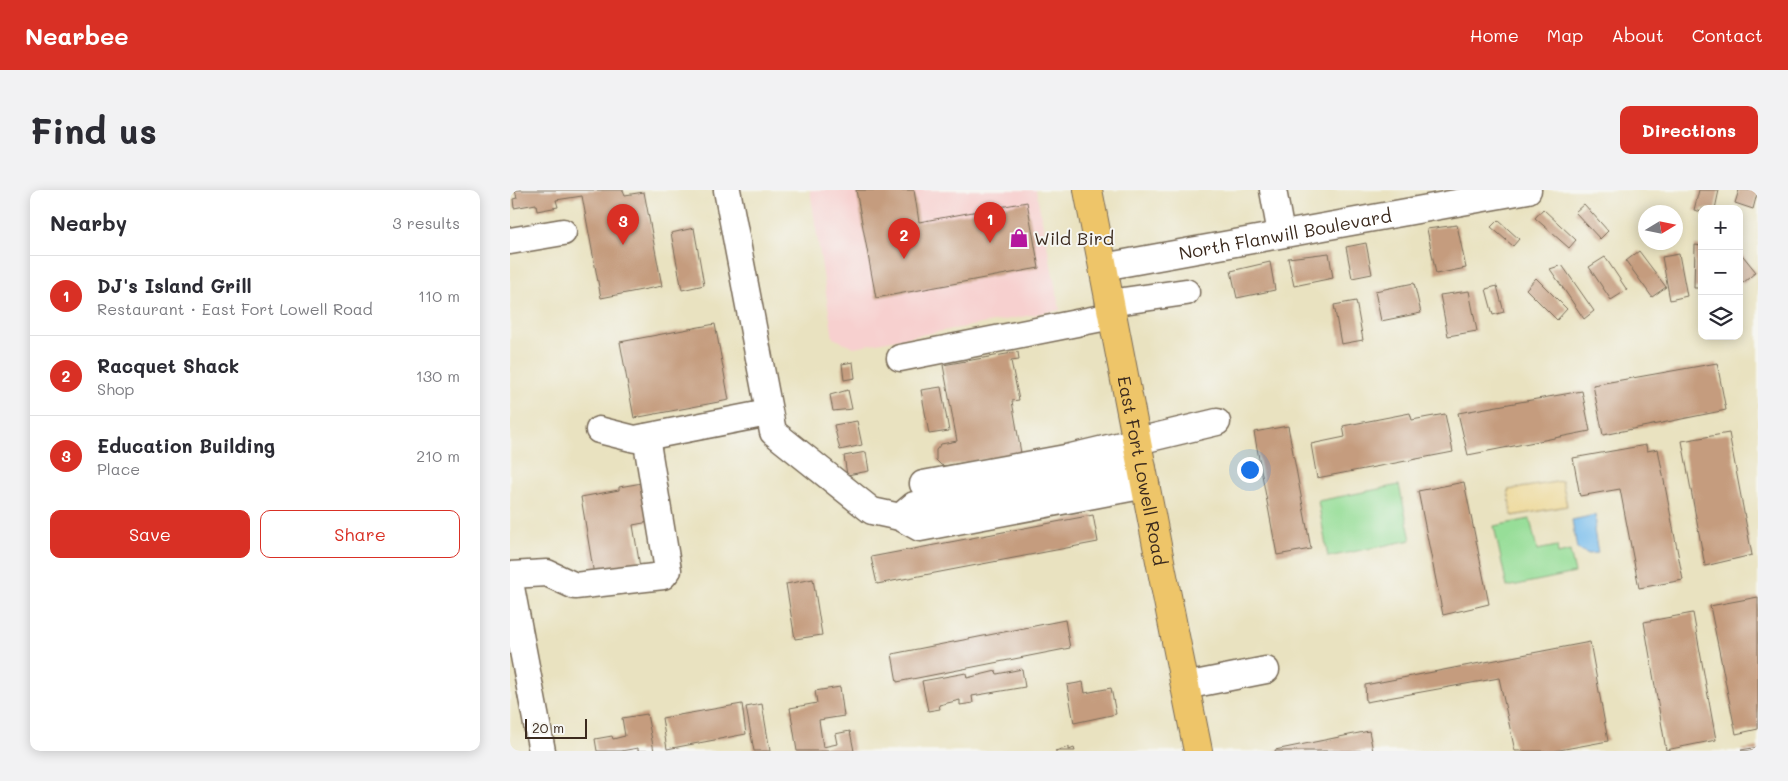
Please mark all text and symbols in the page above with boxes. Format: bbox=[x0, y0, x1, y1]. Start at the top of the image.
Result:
text: Nearbee bbox=[25, 20, 129, 51]
text: Home bbox=[1470, 23, 1519, 47]
text: Map bbox=[1547, 23, 1583, 47]
text: About bbox=[1611, 23, 1664, 47]
text: Contact bbox=[1692, 23, 1763, 47]
button: Directions bbox=[1620, 106, 1758, 154]
text: Find us bbox=[30, 107, 157, 153]
pin: 1 bbox=[974, 202, 1006, 243]
street label: North Flanwill Boulevard bbox=[1177, 203, 1393, 265]
pin: 3 bbox=[607, 204, 639, 245]
north arrow bbox=[1638, 205, 1683, 250]
map controls bbox=[1698, 205, 1743, 340]
button: + bbox=[1698, 205, 1743, 250]
text: Nearby bbox=[50, 209, 127, 236]
text: 3 results bbox=[392, 212, 460, 233]
pin: 2 bbox=[888, 218, 920, 259]
place label: Wild Bird bbox=[1034, 226, 1114, 250]
shop icon: Wild Bird bbox=[1008, 227, 1030, 249]
button: − bbox=[1698, 250, 1743, 295]
text: DJ's Island Grill bbox=[97, 273, 252, 298]
text: 1 bbox=[62, 285, 70, 306]
text: 110 m bbox=[418, 285, 460, 306]
button: layers bbox=[1698, 295, 1743, 340]
text: Restaurant · East Fort Lowell Road bbox=[97, 298, 373, 319]
text: Racquet Shack bbox=[97, 353, 239, 378]
text: 2 bbox=[62, 365, 70, 386]
text: 130 m bbox=[416, 365, 460, 386]
street label: East Fort Lowell Road bbox=[1112, 374, 1173, 568]
text: Shop bbox=[97, 378, 134, 399]
text: Education Building bbox=[97, 433, 275, 458]
text: 3 bbox=[61, 445, 71, 466]
text: 210 m bbox=[416, 445, 460, 466]
your location bbox=[1237, 457, 1263, 483]
text: Place bbox=[97, 458, 140, 479]
button: Save bbox=[50, 510, 250, 558]
button: Share bbox=[260, 510, 460, 558]
scale bar bbox=[525, 716, 588, 739]
text: 20 m bbox=[532, 718, 564, 737]

